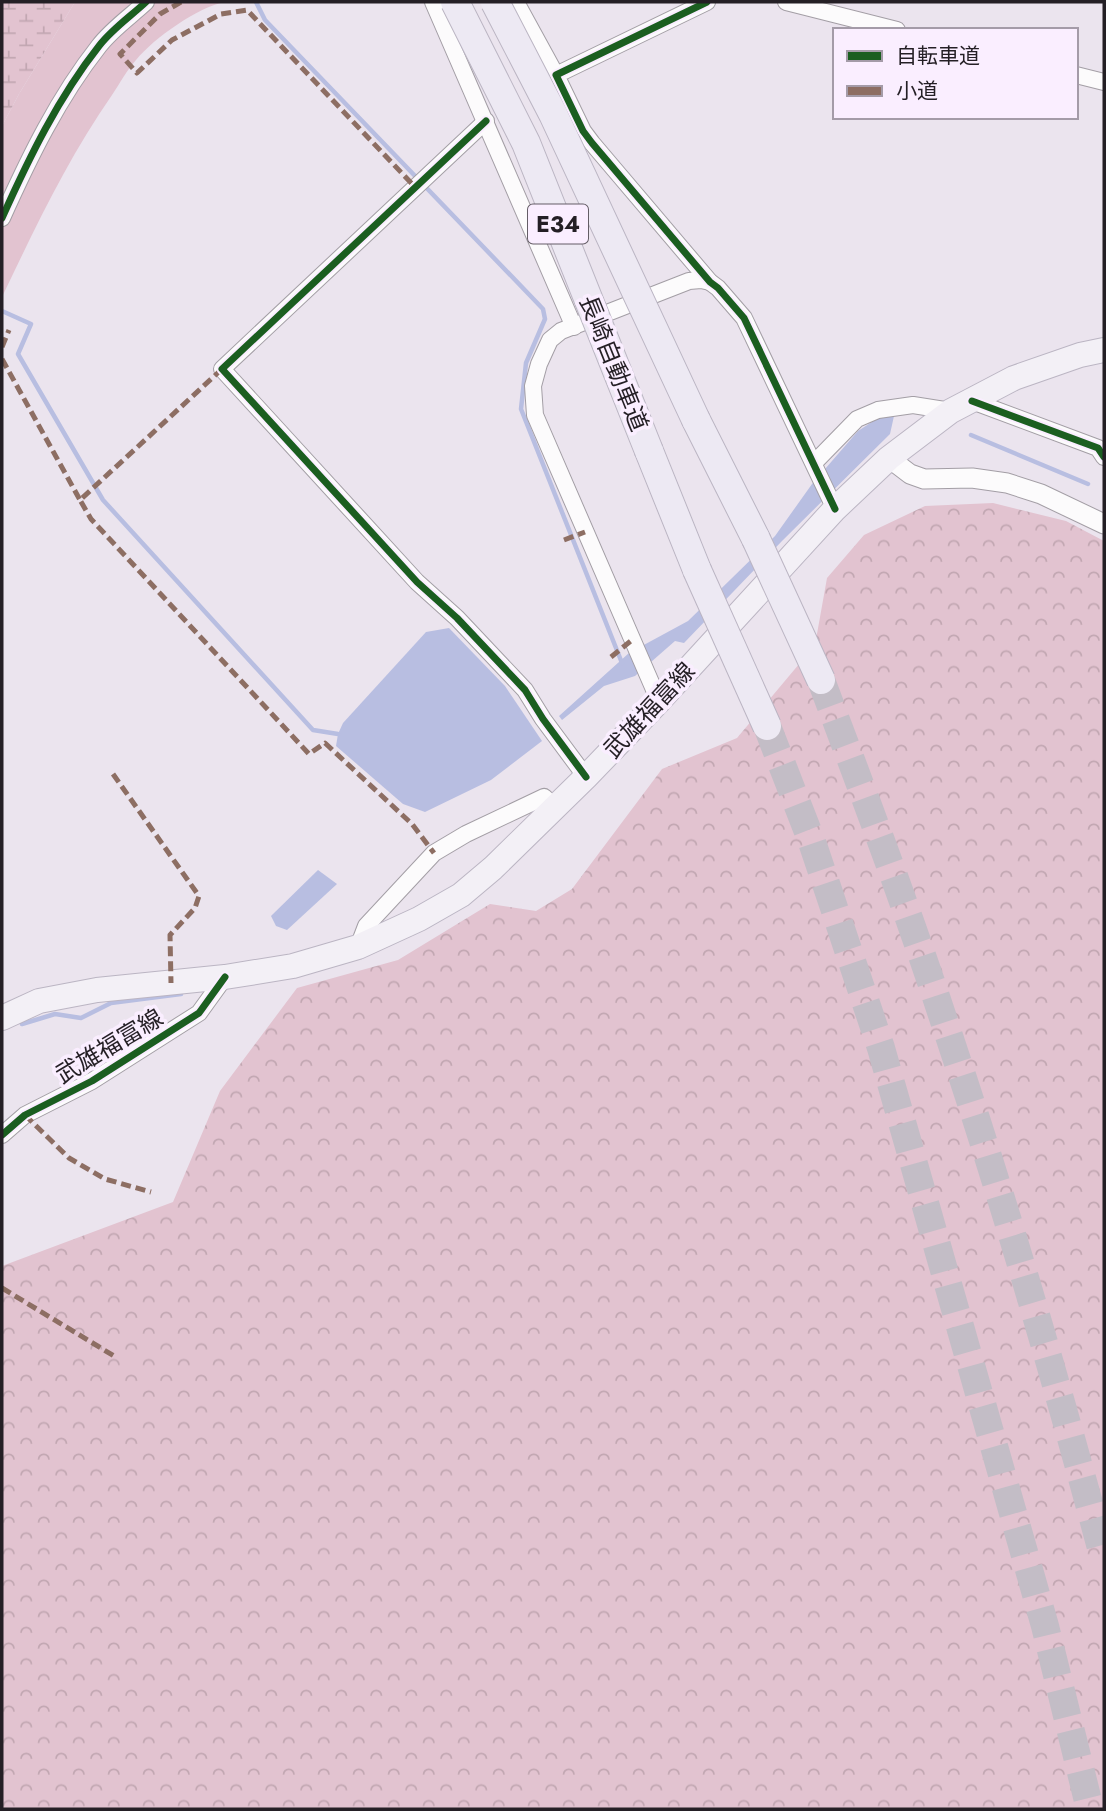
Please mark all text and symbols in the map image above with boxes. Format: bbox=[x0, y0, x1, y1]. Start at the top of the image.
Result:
legend bbox=[833, 28, 1078, 119]
text: 自転車道 bbox=[896, 41, 980, 71]
text: 小道 bbox=[896, 76, 938, 106]
road number: E34 bbox=[528, 204, 588, 244]
street label: 長崎自動車道 bbox=[571, 290, 657, 436]
street label: 武雄福富線 bbox=[595, 654, 703, 766]
street label: 武雄福富線 bbox=[49, 1000, 169, 1092]

